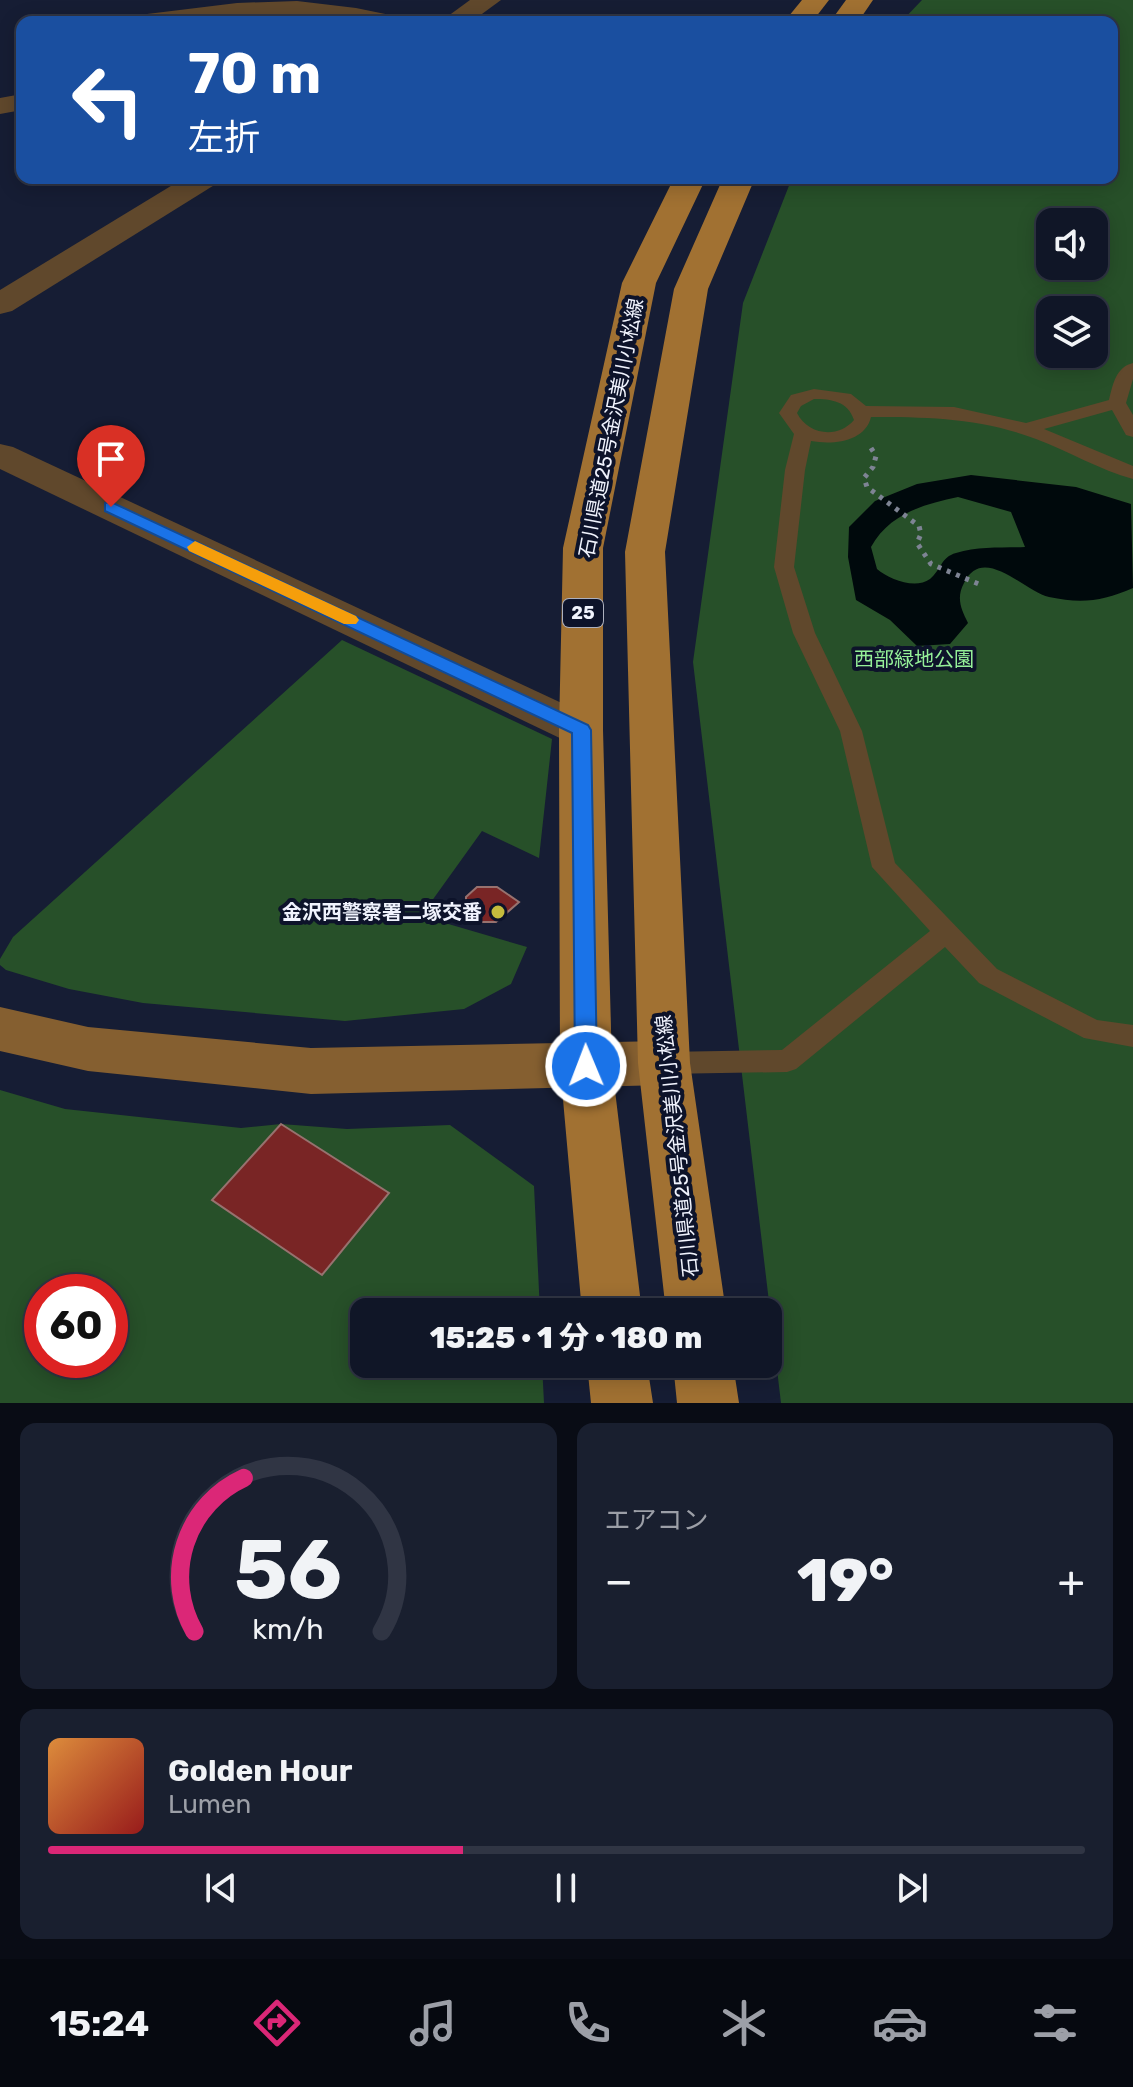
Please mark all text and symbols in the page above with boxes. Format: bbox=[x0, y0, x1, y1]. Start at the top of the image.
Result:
text: 70 m bbox=[188, 41, 321, 107]
icon: left bbox=[56, 48, 160, 152]
text: 左折 bbox=[188, 116, 260, 159]
map controls bbox=[1036, 208, 1108, 368]
button: sound bbox=[1036, 208, 1108, 280]
street label: 石川県道25号金沢美川小松線 bbox=[574, 296, 648, 560]
button: layers bbox=[1036, 296, 1108, 368]
pin bbox=[77, 425, 145, 507]
icon: arrive bbox=[89, 437, 133, 481]
road number: 25 bbox=[563, 599, 603, 627]
park label: 西部緑地公園 bbox=[854, 647, 974, 671]
place label: 金沢西警察署二塚交番 bbox=[282, 900, 482, 924]
marker: 金沢西警察署二塚交番 bbox=[489, 903, 507, 921]
street label: 石川県道25号金沢美川小松線 bbox=[651, 1014, 703, 1278]
position arrow bbox=[544, 1024, 628, 1108]
speed limit sign: 60 bbox=[24, 1274, 128, 1378]
text: 15:25 · 1 分 · 180 m bbox=[430, 1320, 702, 1356]
text: エアコン bbox=[605, 1505, 709, 1536]
text: 56 bbox=[234, 1520, 342, 1619]
text: 19° bbox=[797, 1545, 894, 1616]
text: − bbox=[605, 1555, 633, 1607]
text: + bbox=[1058, 1555, 1085, 1607]
text: km/h bbox=[253, 1612, 324, 1646]
text: Golden Hour bbox=[168, 1753, 352, 1789]
text: Lumen bbox=[168, 1789, 251, 1820]
icon: previous bbox=[199, 1866, 243, 1910]
icon: pause bbox=[544, 1866, 588, 1910]
icon: next bbox=[890, 1866, 934, 1910]
icon: directions bbox=[249, 1995, 305, 2051]
icon: music bbox=[405, 1995, 461, 2051]
icon: phone bbox=[560, 1995, 616, 2051]
icon: climate bbox=[716, 1995, 772, 2051]
icon: car bbox=[872, 1995, 928, 2051]
icon: filters bbox=[1027, 1995, 1083, 2051]
text: 15:24 bbox=[50, 2002, 149, 2045]

